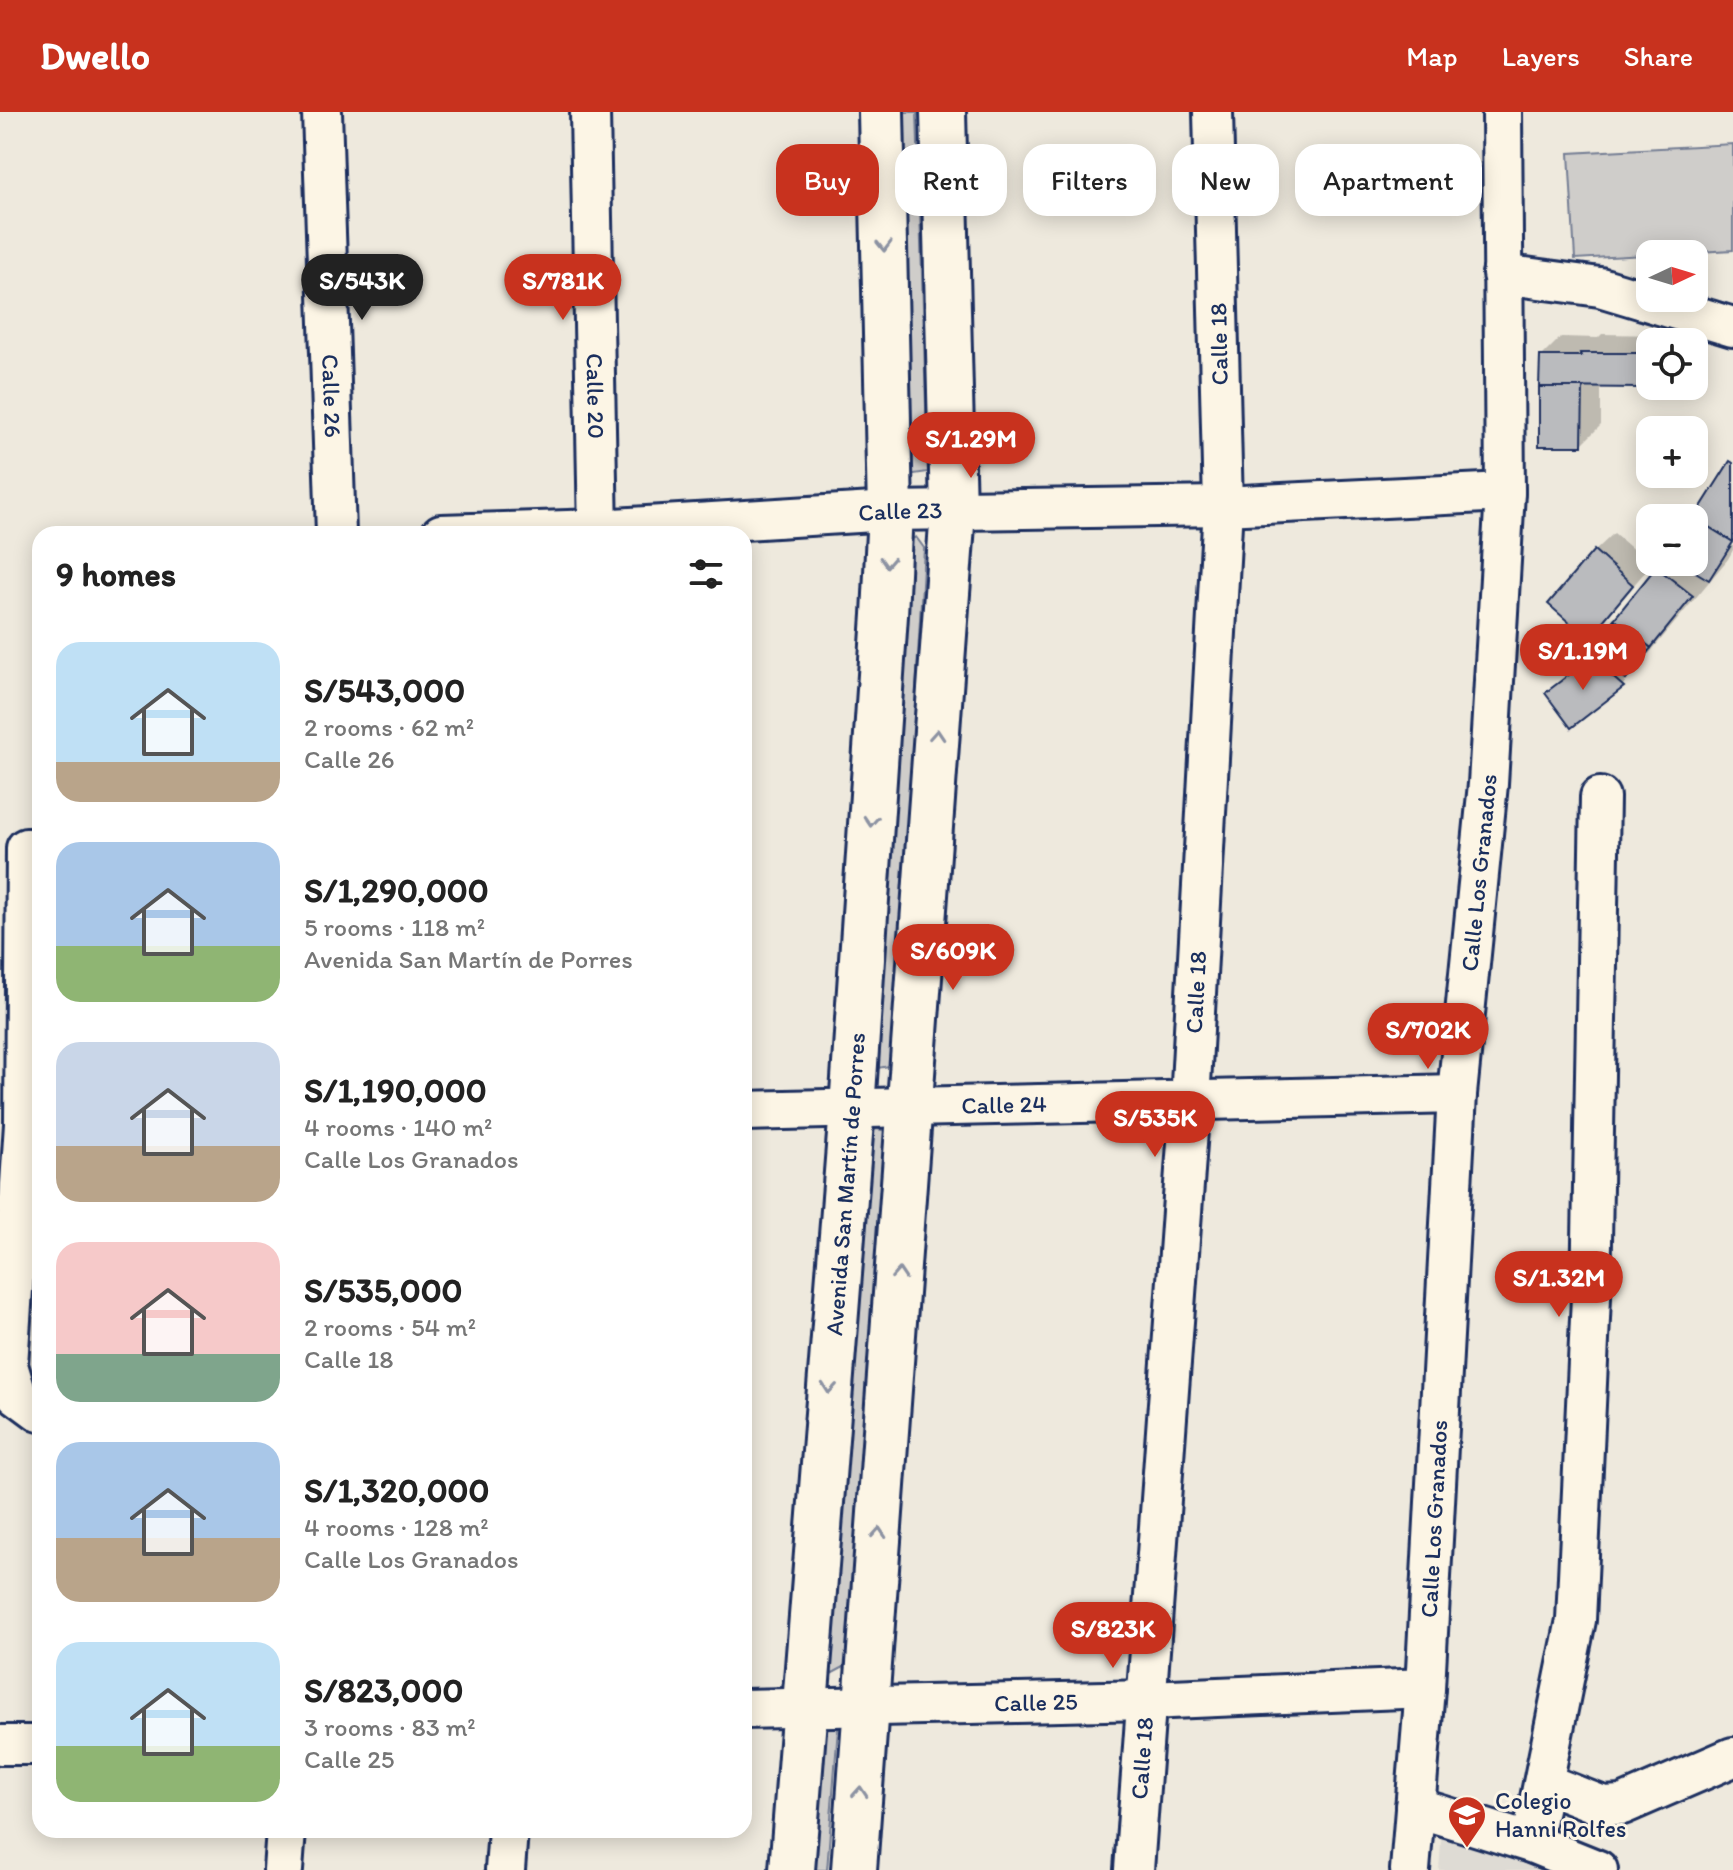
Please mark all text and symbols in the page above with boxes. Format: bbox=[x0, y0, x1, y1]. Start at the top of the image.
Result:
text: Dwello bbox=[40, 33, 150, 79]
text: Map bbox=[1406, 39, 1458, 73]
text: Layers bbox=[1502, 39, 1580, 73]
text: Share bbox=[1624, 39, 1693, 73]
chip: Buy bbox=[776, 144, 879, 216]
chip: Rent bbox=[895, 144, 1007, 216]
chip: Filters bbox=[1023, 144, 1156, 216]
chip: New bbox=[1172, 144, 1279, 216]
chip: Apartment bbox=[1295, 144, 1482, 216]
one-way arrow bbox=[875, 240, 892, 253]
north arrow bbox=[1636, 240, 1708, 312]
map controls bbox=[1636, 240, 1708, 576]
pin: S/543K bbox=[297, 254, 427, 322]
pin: S/781K bbox=[498, 254, 628, 322]
text: S/543K bbox=[319, 264, 405, 296]
text: S/781K bbox=[522, 264, 604, 296]
street label: Calle 18 bbox=[1203, 302, 1234, 386]
button: locate bbox=[1636, 328, 1708, 400]
street label: Calle 20 bbox=[581, 353, 611, 439]
street label: Calle 26 bbox=[316, 354, 348, 438]
pin: S/1.29M bbox=[897, 412, 1045, 480]
button: + bbox=[1636, 416, 1708, 488]
text: S/1.29M bbox=[925, 422, 1017, 454]
street label: Calle 23 bbox=[857, 495, 943, 527]
button: − bbox=[1636, 504, 1708, 576]
icon: filters bbox=[684, 552, 728, 596]
text: 9 homes bbox=[56, 554, 176, 595]
one-way arrow bbox=[879, 556, 896, 569]
pin: S/1.19M bbox=[1509, 624, 1657, 692]
text: S/1.19M bbox=[1538, 634, 1628, 666]
text: S/543,000 bbox=[304, 670, 465, 711]
icon: home bbox=[120, 674, 216, 770]
text: 2 rooms · 62 m² bbox=[304, 711, 474, 743]
one-way arrow bbox=[928, 728, 945, 741]
text: Calle 26 bbox=[304, 743, 395, 775]
street label: Calle Los Granados bbox=[1454, 773, 1503, 973]
one-way arrow bbox=[863, 815, 880, 828]
text: S/1,290,000 bbox=[304, 870, 489, 911]
icon: home bbox=[120, 874, 216, 970]
text: 5 rooms · 118 m² bbox=[304, 911, 485, 943]
pin: S/609K bbox=[888, 924, 1018, 992]
text: S/609K bbox=[910, 934, 996, 966]
text: Avenida San Martín de Porres bbox=[304, 943, 633, 975]
street label: Calle 18 bbox=[1179, 950, 1212, 1034]
pin: S/702K bbox=[1363, 1003, 1493, 1071]
text: S/702K bbox=[1386, 1013, 1470, 1045]
street label: Avenida San Martín de Porres bbox=[819, 1032, 871, 1337]
text: S/1,190,000 bbox=[304, 1070, 487, 1111]
icon: home bbox=[120, 1074, 216, 1170]
street label: Calle 24 bbox=[961, 1089, 1047, 1120]
pin: S/535K bbox=[1090, 1091, 1220, 1159]
text: S/535K bbox=[1113, 1101, 1197, 1133]
text: 4 rooms · 140 m² bbox=[304, 1111, 492, 1143]
text: Calle Los Granados bbox=[304, 1143, 518, 1175]
pin: S/1.32M bbox=[1485, 1251, 1633, 1319]
text: S/1.32M bbox=[1513, 1261, 1605, 1293]
one-way arrow bbox=[890, 1267, 907, 1280]
text: S/535,000 bbox=[304, 1270, 463, 1311]
icon: home bbox=[120, 1274, 216, 1370]
text: 2 rooms · 54 m² bbox=[304, 1311, 476, 1343]
text: Calle 18 bbox=[304, 1343, 394, 1375]
one-way arrow bbox=[821, 1382, 838, 1395]
street label: Calle Los Granados bbox=[1414, 1419, 1453, 1619]
text: S/1,320,000 bbox=[304, 1470, 490, 1511]
icon: home bbox=[120, 1474, 216, 1570]
text: 4 rooms · 128 m² bbox=[304, 1511, 489, 1543]
one-way arrow bbox=[870, 1526, 887, 1539]
text: Calle Los Granados bbox=[304, 1543, 518, 1575]
pin: S/823K bbox=[1048, 1602, 1178, 1670]
text: S/823K bbox=[1071, 1612, 1155, 1644]
text: S/823,000 bbox=[304, 1670, 463, 1711]
icon: home bbox=[120, 1674, 216, 1770]
street label: Calle 25 bbox=[994, 1687, 1078, 1717]
text: 3 rooms · 83 m² bbox=[304, 1711, 476, 1743]
street label: Calle 18 bbox=[1124, 1716, 1159, 1801]
text: Calle 25 bbox=[304, 1743, 395, 1775]
one-way arrow bbox=[851, 1785, 868, 1798]
place label: Colegio Hanni Rolfes bbox=[1495, 1786, 1627, 1843]
school or university icon: Colegio Hanni Rolfes bbox=[1446, 1794, 1488, 1849]

